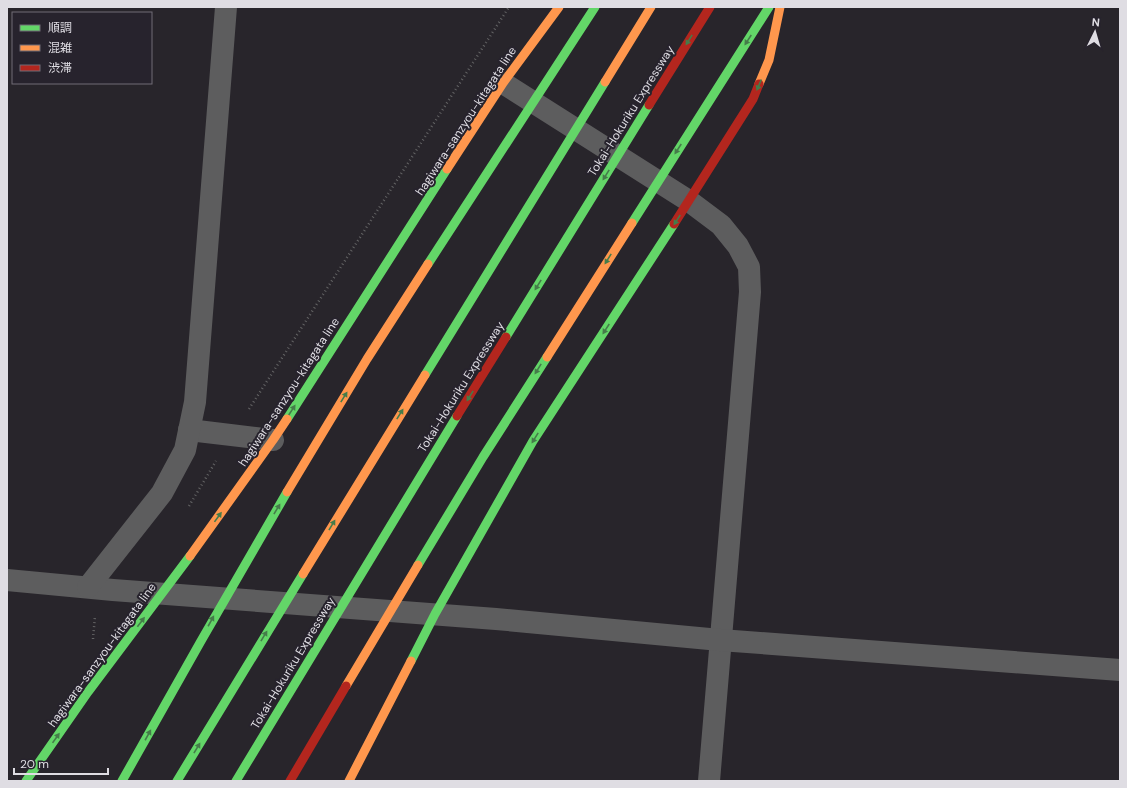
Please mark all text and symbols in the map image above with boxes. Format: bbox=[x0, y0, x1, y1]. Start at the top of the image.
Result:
legend bbox=[12, 12, 152, 84]
north arrow bbox=[1075, 12, 1115, 52]
text: N bbox=[1091, 15, 1100, 29]
text: 順調 bbox=[48, 20, 72, 36]
one-way arrow bbox=[686, 34, 693, 46]
one-way arrow bbox=[744, 35, 752, 45]
text: 混雑 bbox=[48, 40, 72, 56]
street label: Tokai-Hokuriku Expressway bbox=[584, 42, 678, 179]
street label: hagiwara-sanzyou-kitagata line bbox=[412, 43, 520, 198]
text: 渋滞 bbox=[48, 60, 72, 76]
one-way arrow bbox=[755, 79, 761, 91]
one-way arrow bbox=[674, 144, 682, 154]
one-way arrow bbox=[603, 169, 610, 181]
one-way arrow bbox=[673, 215, 681, 225]
one-way arrow bbox=[604, 253, 611, 265]
one-way arrow bbox=[534, 280, 542, 290]
street label: hagiwara-sanzyou-kitagata line bbox=[235, 314, 343, 469]
street label: Tokai-Hokuriku Expressway bbox=[414, 318, 508, 455]
one-way arrow bbox=[602, 324, 610, 334]
one-way arrow bbox=[534, 364, 542, 374]
one-way arrow bbox=[466, 390, 473, 402]
one-way arrow bbox=[340, 392, 347, 403]
one-way arrow bbox=[289, 404, 296, 416]
one-way arrow bbox=[396, 409, 404, 419]
one-way arrow bbox=[531, 433, 539, 443]
one-way arrow bbox=[273, 504, 281, 514]
one-way arrow bbox=[214, 511, 222, 522]
one-way arrow bbox=[328, 520, 336, 530]
street label: hagiwara-sanzyou-kitagata line bbox=[44, 580, 160, 730]
street label: Tokai-Hokuriku Expressway bbox=[247, 594, 339, 732]
one-way arrow bbox=[207, 615, 214, 627]
one-way arrow bbox=[137, 616, 145, 627]
one-way arrow bbox=[261, 630, 268, 642]
one-way arrow bbox=[144, 729, 151, 741]
one-way arrow bbox=[52, 732, 60, 743]
one-way arrow bbox=[194, 742, 201, 753]
scale bar bbox=[14, 750, 108, 776]
text: 20 m bbox=[20, 756, 49, 772]

